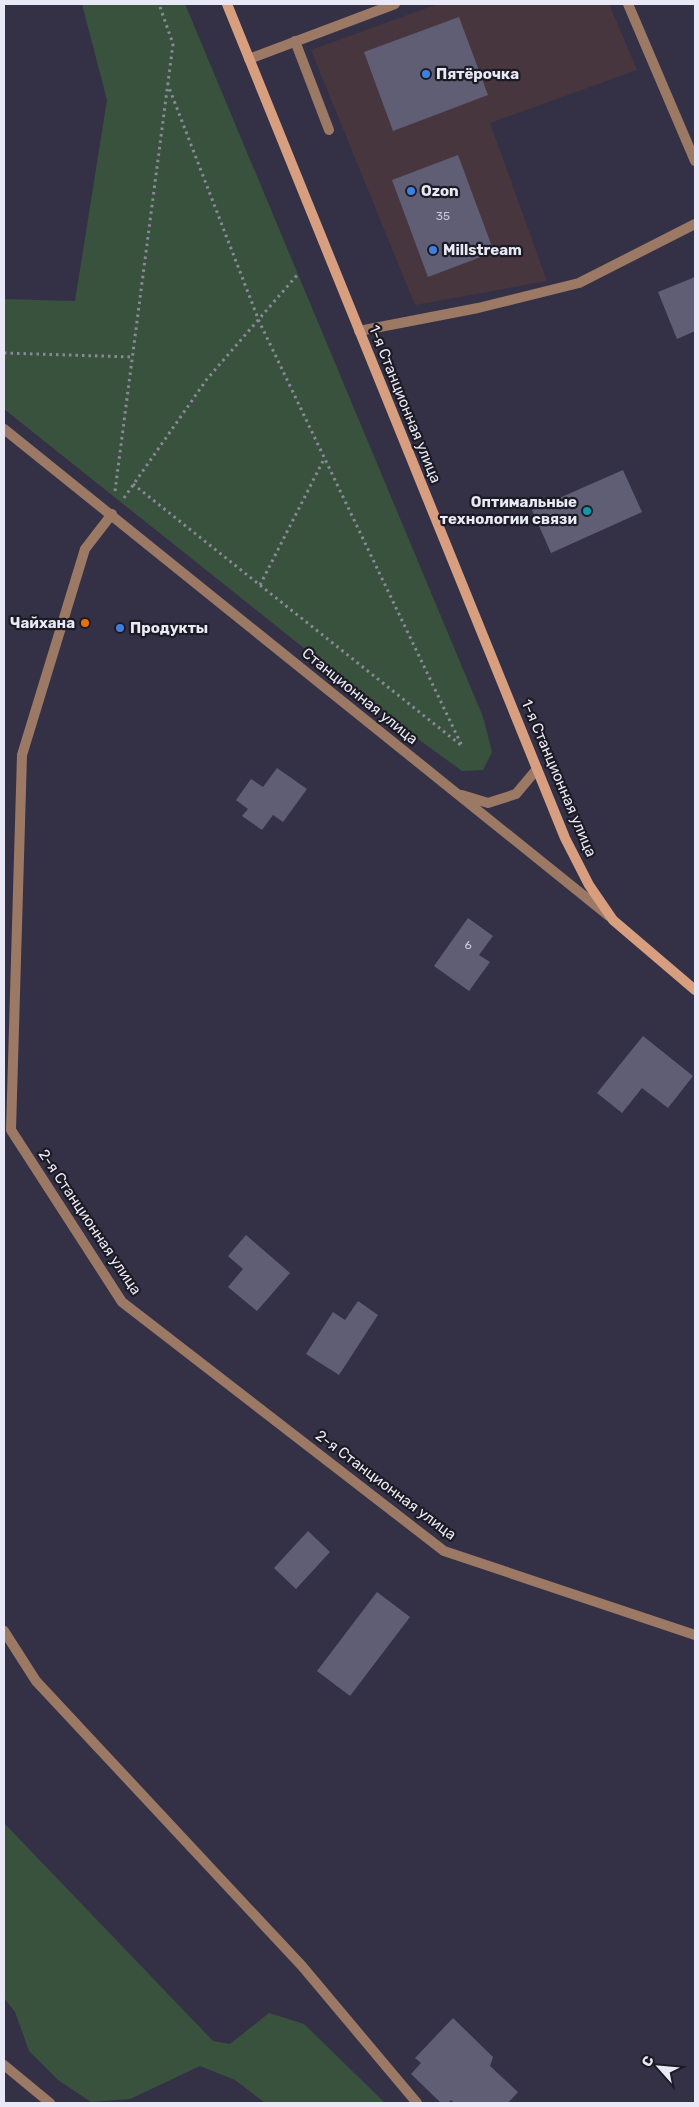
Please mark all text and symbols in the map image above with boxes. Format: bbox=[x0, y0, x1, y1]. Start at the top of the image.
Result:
place label: Пятёрочка bbox=[436, 65, 519, 83]
marker: Пятёрочка bbox=[420, 68, 432, 80]
place label: Ozon bbox=[421, 182, 459, 200]
marker: Ozon bbox=[405, 185, 417, 197]
house number: 35 bbox=[436, 209, 450, 223]
place label: Millstream bbox=[443, 241, 522, 259]
marker: Millstream bbox=[427, 244, 439, 256]
street label: 1-я Станционная улица bbox=[365, 322, 445, 486]
place label: Оптимальные технологии связи bbox=[440, 493, 577, 528]
marker: Оптимальные технологии связи bbox=[581, 505, 593, 517]
place label: Чайхана bbox=[10, 614, 75, 632]
marker: Чайхана bbox=[79, 617, 91, 629]
place label: Продукты bbox=[130, 619, 208, 637]
marker: Продукты bbox=[114, 622, 126, 634]
street label: Станционная улица bbox=[299, 644, 421, 748]
street label: 1-я Станционная улица bbox=[518, 697, 600, 859]
house number: 6 bbox=[464, 938, 472, 952]
street label: 2-я Станционная улица bbox=[35, 1146, 145, 1298]
street label: 2-я Станционная улица bbox=[312, 1426, 460, 1544]
north arrow bbox=[634, 2042, 684, 2092]
text: С bbox=[638, 2053, 658, 2070]

